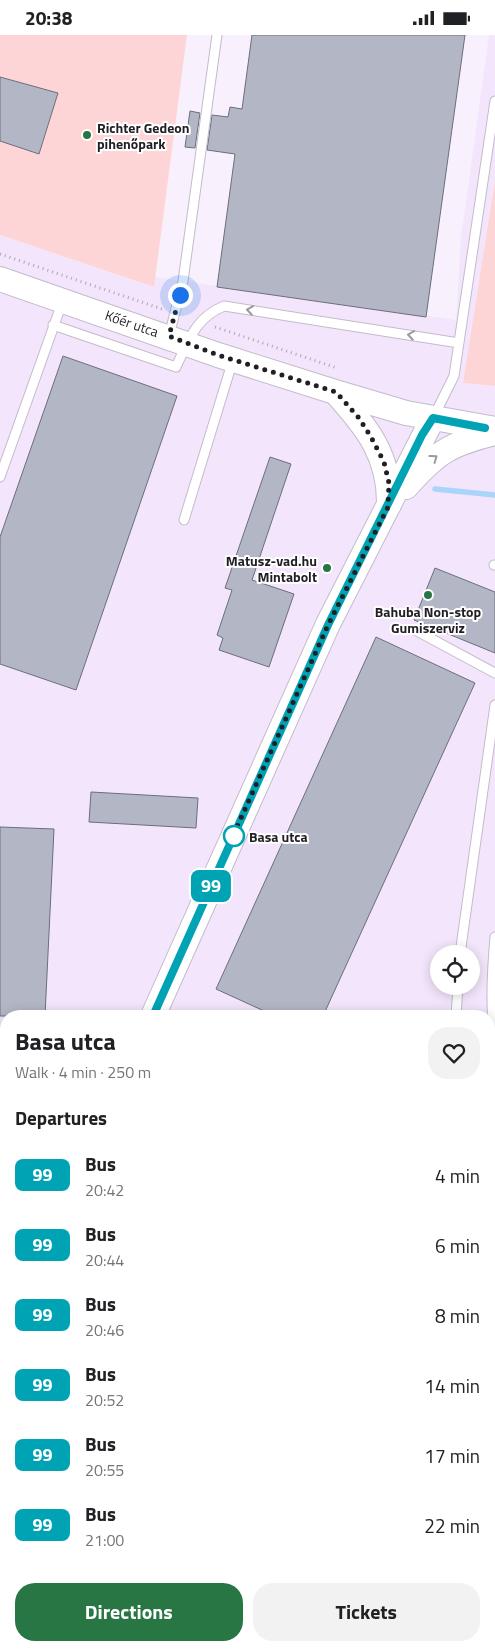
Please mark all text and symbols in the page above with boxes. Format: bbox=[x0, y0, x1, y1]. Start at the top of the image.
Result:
text: 20:38 bbox=[25, 3, 72, 32]
place label: Richter Gedeon pihenőpark bbox=[97, 117, 190, 154]
marker: Richter Gedeon pihenőpark bbox=[81, 129, 93, 141]
your location bbox=[168, 283, 193, 308]
street label: Kőér utca bbox=[102, 304, 162, 342]
one-way arrow bbox=[246, 305, 254, 316]
one-way arrow bbox=[406, 331, 415, 341]
one-way arrow bbox=[428, 456, 437, 464]
place label: Matusz-vad.hu Mintabolt bbox=[226, 550, 317, 587]
marker: Matusz-vad.hu Mintabolt bbox=[321, 562, 333, 574]
marker: Bahuba Non-stop Gumiszerviz bbox=[422, 589, 434, 601]
place label: Bahuba Non-stop Gumiszerviz bbox=[375, 601, 482, 638]
marker: Basa utca bbox=[223, 825, 245, 847]
place label: Basa utca bbox=[249, 826, 308, 847]
line badge: 99 bbox=[188, 870, 234, 902]
text: 99 bbox=[201, 872, 221, 899]
map controls bbox=[430, 945, 480, 995]
button: locate bbox=[430, 945, 480, 995]
text: Basa utca bbox=[15, 1023, 116, 1059]
button: heart bbox=[428, 1027, 480, 1079]
text: Walk · 4 min · 250 m bbox=[15, 1060, 151, 1084]
text: Departures bbox=[15, 1103, 107, 1132]
text: Bus bbox=[85, 1149, 116, 1178]
text: 99 bbox=[32, 1161, 53, 1188]
text: 4 min bbox=[435, 1161, 480, 1190]
text: 20:42 bbox=[85, 1178, 124, 1202]
text: Bus bbox=[85, 1219, 116, 1248]
text: 99 bbox=[32, 1231, 53, 1258]
text: 6 min bbox=[435, 1231, 480, 1260]
text: 20:44 bbox=[85, 1248, 124, 1272]
text: Bus bbox=[85, 1289, 116, 1318]
text: 99 bbox=[32, 1301, 53, 1328]
text: 8 min bbox=[435, 1301, 480, 1330]
text: 20:46 bbox=[85, 1318, 124, 1342]
text: Bus bbox=[85, 1359, 116, 1388]
text: 99 bbox=[32, 1371, 53, 1398]
text: 14 min bbox=[424, 1371, 480, 1400]
text: 20:52 bbox=[85, 1388, 124, 1412]
text: Bus bbox=[85, 1429, 116, 1458]
text: 99 bbox=[32, 1441, 53, 1468]
text: 17 min bbox=[424, 1441, 480, 1470]
text: 20:55 bbox=[85, 1458, 124, 1482]
text: Bus bbox=[85, 1499, 116, 1528]
text: 99 bbox=[32, 1511, 53, 1538]
text: 22 min bbox=[424, 1511, 480, 1540]
text: 21:00 bbox=[85, 1528, 124, 1552]
button: Directions bbox=[15, 1583, 243, 1641]
button: Tickets bbox=[253, 1583, 480, 1641]

